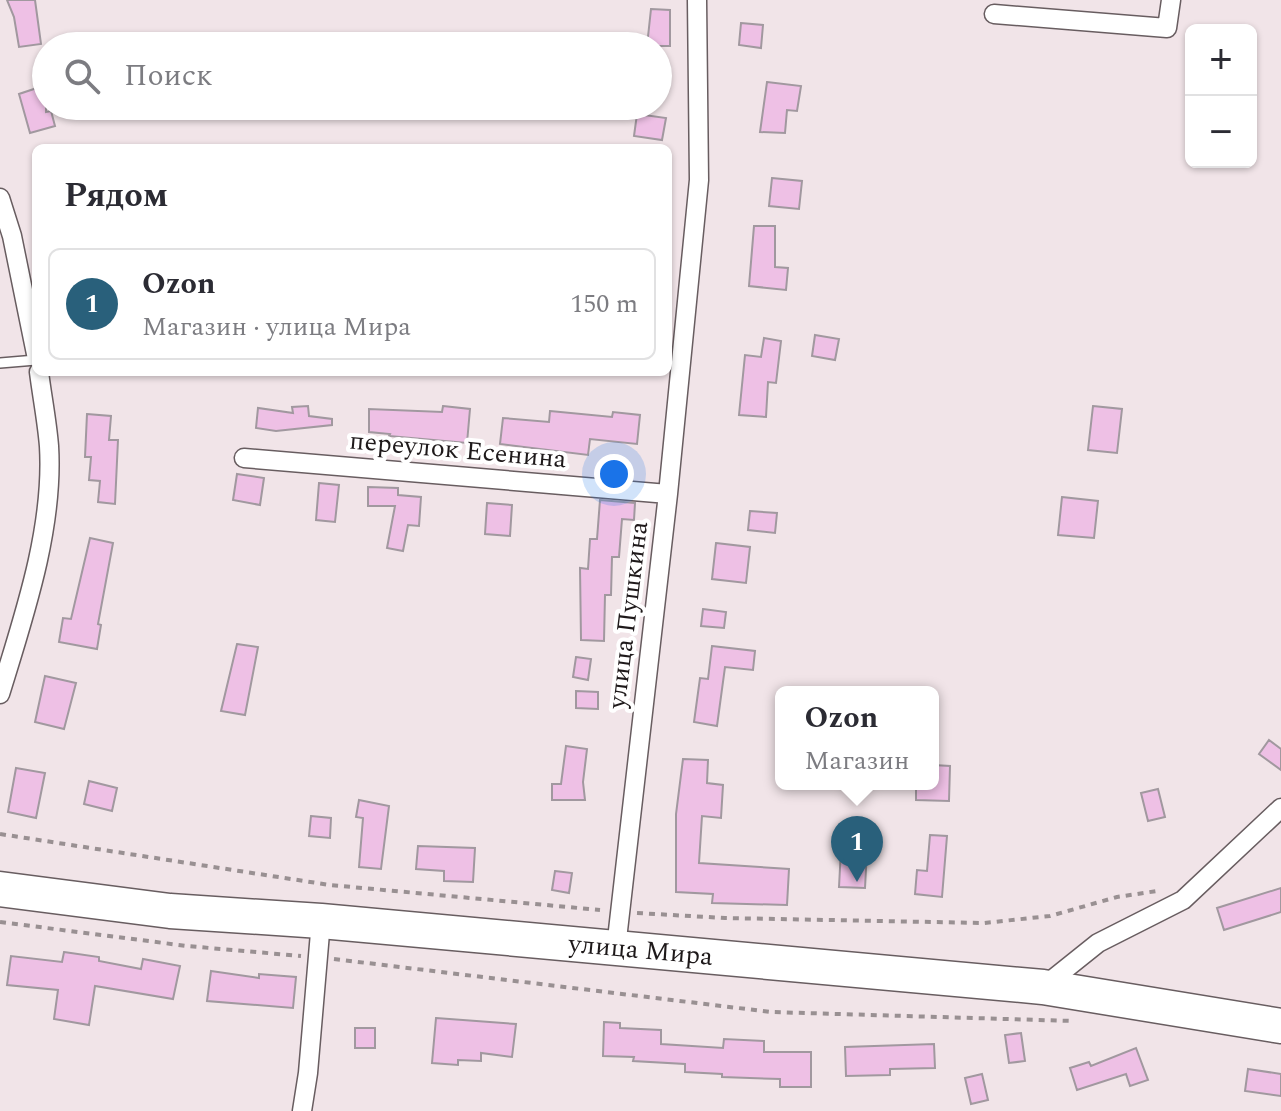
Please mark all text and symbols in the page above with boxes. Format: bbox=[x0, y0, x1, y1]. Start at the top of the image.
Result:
map controls bbox=[1185, 24, 1257, 168]
button: + bbox=[1185, 24, 1257, 96]
search box bbox=[32, 32, 672, 120]
text: Поиск bbox=[124, 53, 213, 99]
icon: search bbox=[60, 54, 104, 98]
button: − bbox=[1185, 96, 1257, 168]
text: Рядом bbox=[64, 170, 168, 222]
text: Ozon bbox=[142, 261, 216, 307]
text: 1 bbox=[85, 284, 99, 324]
text: 150 m bbox=[570, 284, 638, 324]
text: Магазин · улица Мира bbox=[142, 307, 411, 347]
street label: переулок Есенина bbox=[348, 421, 568, 479]
your location bbox=[594, 454, 634, 494]
street label: улица Пушкина bbox=[597, 519, 659, 712]
popup bbox=[775, 686, 939, 790]
text: Ozon bbox=[805, 695, 878, 741]
text: Магазин bbox=[805, 741, 909, 781]
pin: 1 bbox=[831, 816, 883, 882]
street label: улица Мира bbox=[566, 924, 715, 977]

